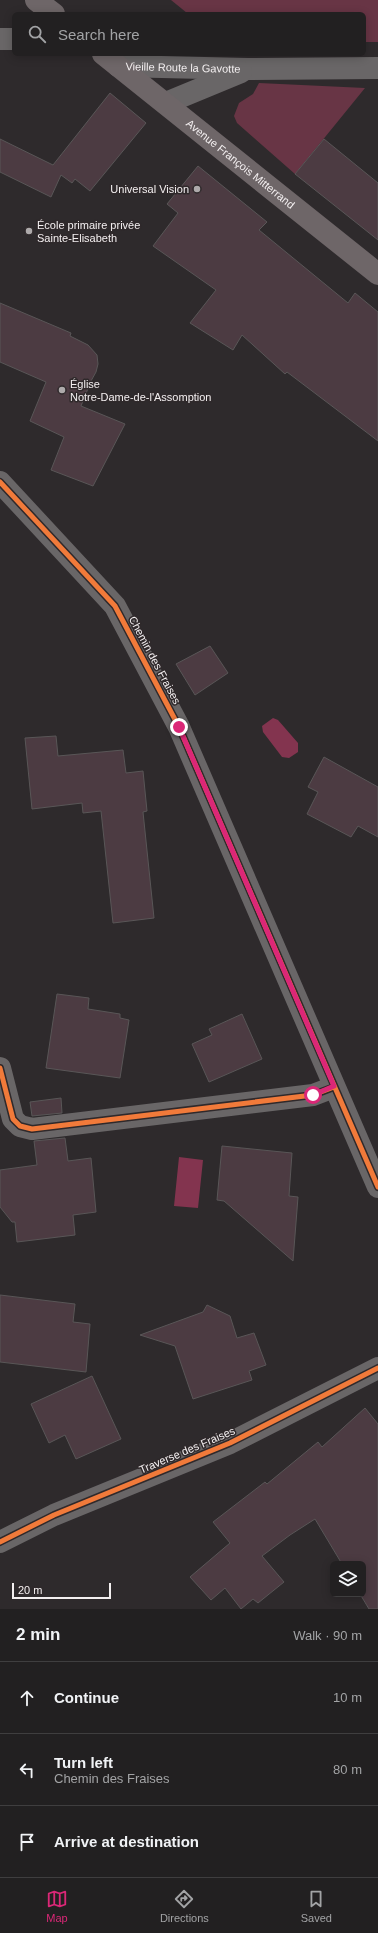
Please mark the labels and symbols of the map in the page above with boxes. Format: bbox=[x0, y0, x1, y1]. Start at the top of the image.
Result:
street label: Vieille Route la Gavotte bbox=[125, 60, 241, 75]
street label: Avenue François Mitterrand bbox=[184, 117, 297, 211]
place label: Universal Vision bbox=[110, 183, 189, 195]
marker: Universal Vision bbox=[192, 184, 202, 194]
place label: École primaire privée Sainte-Elisabeth bbox=[37, 219, 140, 244]
marker: École primaire privée Sainte-Elisabeth bbox=[24, 226, 34, 236]
place label: Église Notre-Dame-de-l'Assomption bbox=[70, 378, 211, 403]
marker: Église Notre-Dame-de-l'Assomption bbox=[57, 385, 67, 395]
street label: Chemin des Fraises bbox=[127, 614, 183, 706]
route end bbox=[170, 718, 188, 736]
route start bbox=[304, 1086, 322, 1104]
street label: Traverse des Fraises bbox=[137, 1424, 237, 1476]
scale bar bbox=[12, 1581, 111, 1600]

